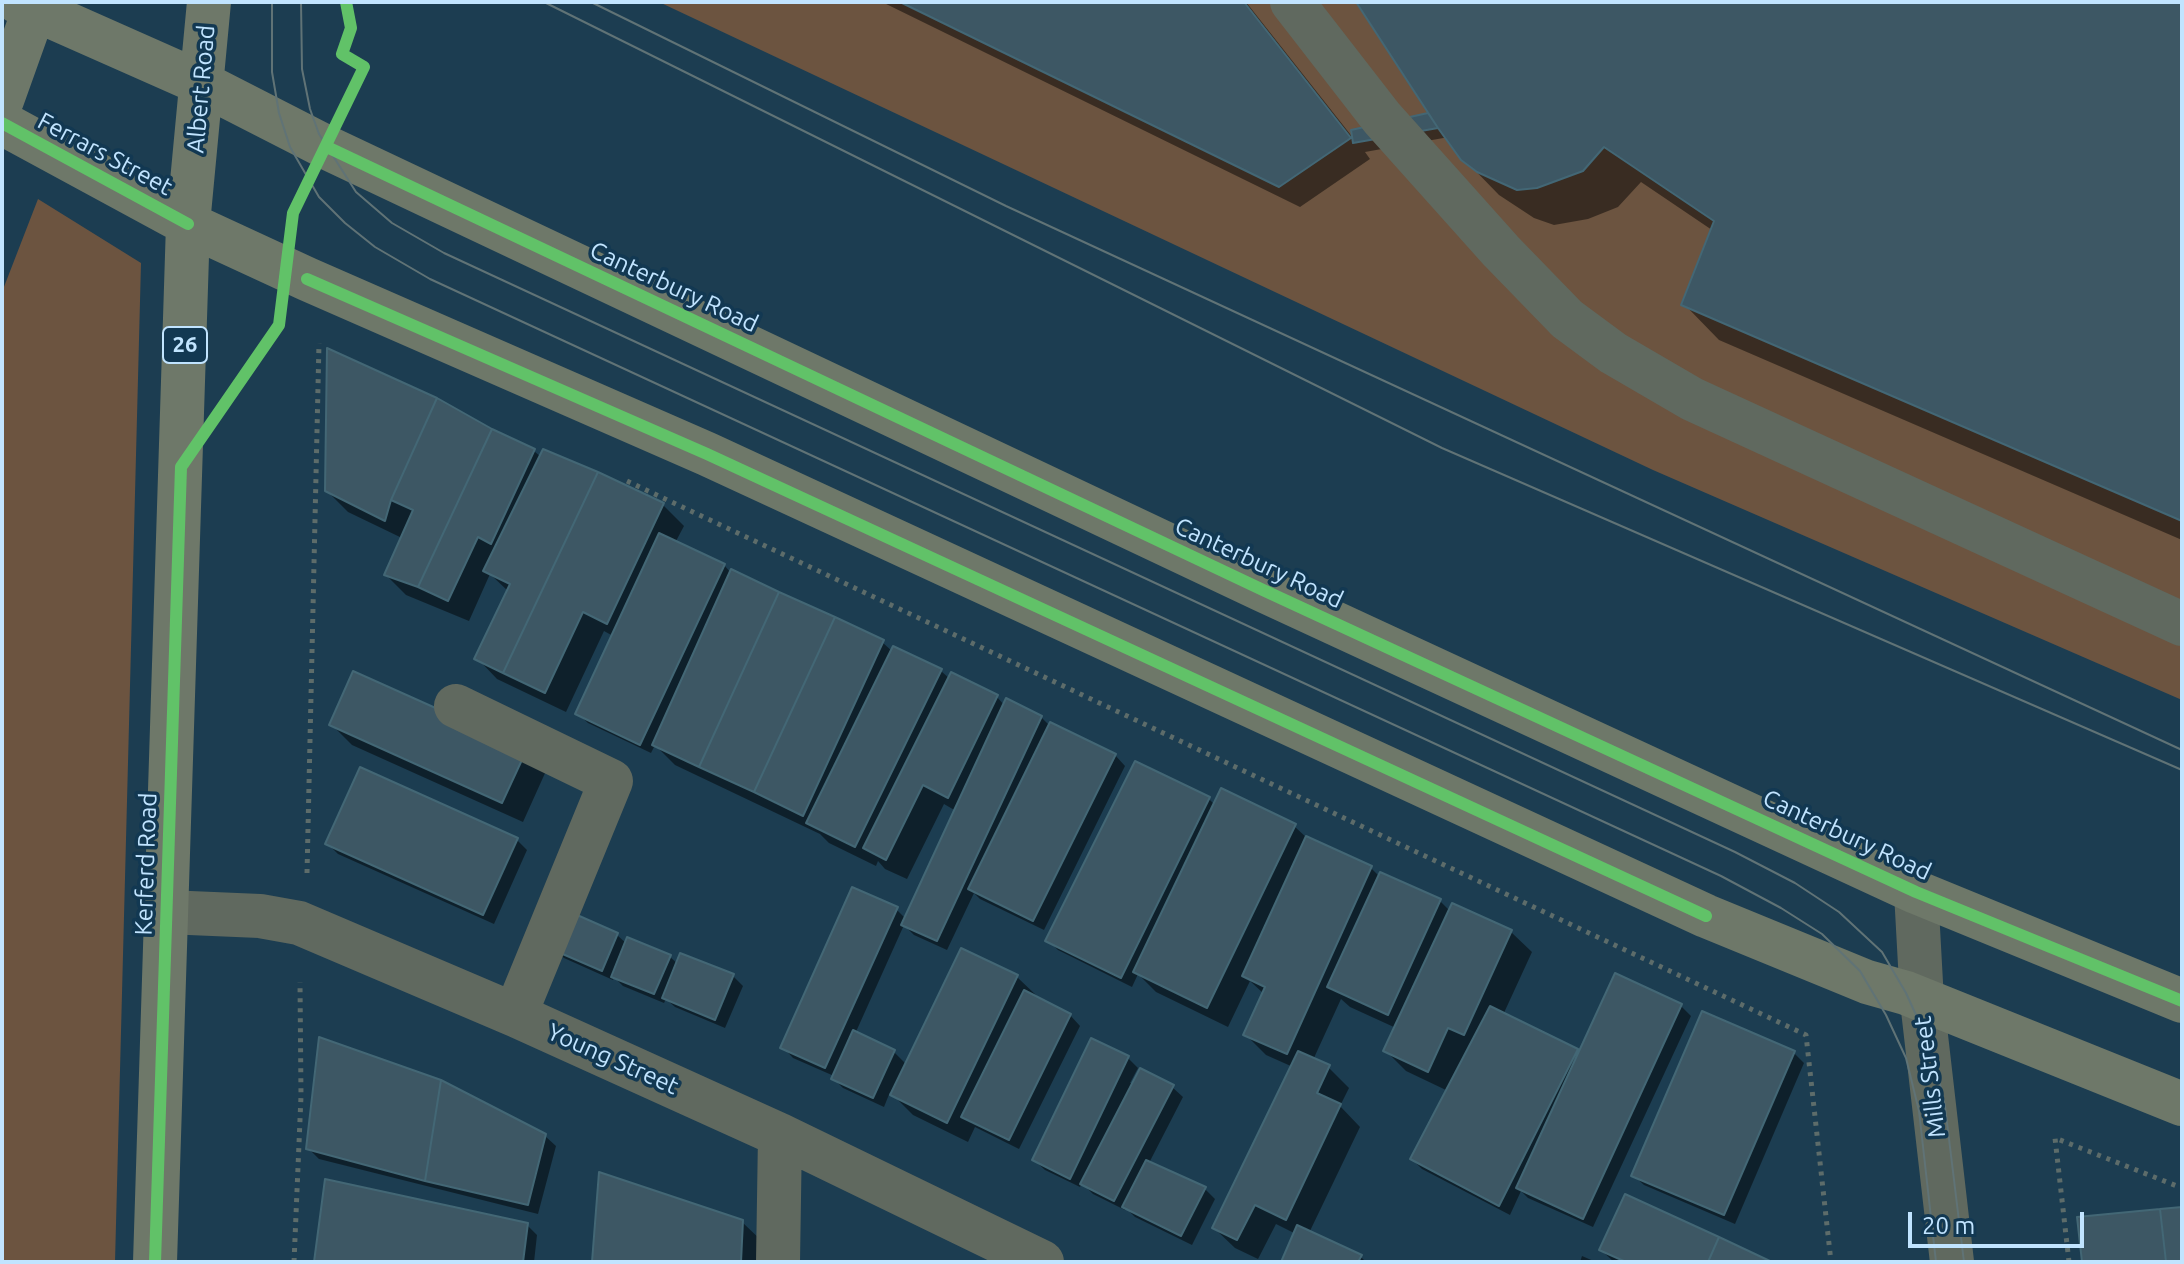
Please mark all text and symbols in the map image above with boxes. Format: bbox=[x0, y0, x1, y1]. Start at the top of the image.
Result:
street label: Albert Road bbox=[181, 24, 221, 154]
street label: Ferrars Street bbox=[33, 106, 177, 202]
street label: Canterbury Road bbox=[585, 235, 763, 339]
road number: 26 bbox=[163, 327, 207, 363]
street label: Canterbury Road bbox=[1170, 511, 1348, 615]
street label: Canterbury Road bbox=[1758, 783, 1936, 887]
street label: Kerferd Road bbox=[129, 792, 163, 936]
street label: Mills Street bbox=[1908, 1015, 1952, 1139]
street label: Young Street bbox=[543, 1017, 683, 1101]
scale bar bbox=[1912, 1196, 2088, 1246]
text: 20 m bbox=[1922, 1212, 1975, 1239]

